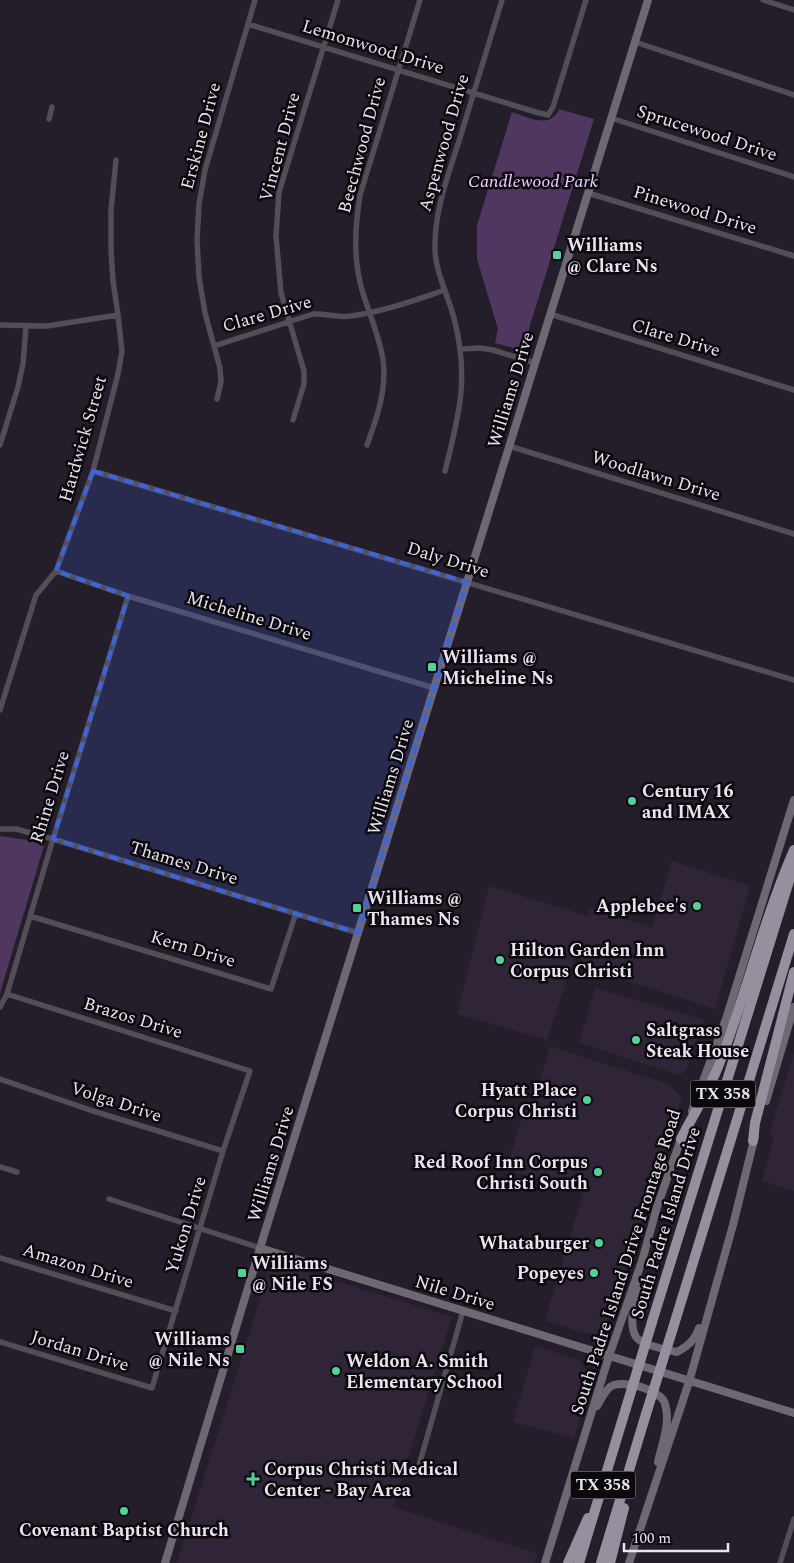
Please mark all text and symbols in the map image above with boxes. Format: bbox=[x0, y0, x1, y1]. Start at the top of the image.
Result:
street label: Lemonwood Drive bbox=[299, 13, 447, 81]
street label: Aspenwood Drive bbox=[411, 71, 477, 215]
street label: Beechwood Drive bbox=[331, 74, 393, 216]
street label: Erskine Drive bbox=[174, 80, 228, 192]
street label: Vincent Drive bbox=[252, 89, 308, 205]
street label: Sprucewood Drive bbox=[633, 98, 781, 168]
park label: Candlewood Park bbox=[468, 168, 599, 195]
street label: Pinewood Drive bbox=[630, 178, 760, 242]
place label: Williams @ Clare Ns bbox=[567, 232, 658, 280]
marker: Williams @ Clare Ns bbox=[551, 249, 563, 261]
street label: Clare Drive bbox=[219, 288, 315, 340]
street label: Clare Drive bbox=[628, 312, 724, 364]
street label: Williams Drive bbox=[481, 329, 541, 451]
street label: Hardwick Street bbox=[52, 373, 114, 505]
street label: Woodlawn Drive bbox=[588, 444, 724, 508]
street label: Daly Drive bbox=[403, 535, 493, 585]
street label: Micheline Drive bbox=[183, 584, 315, 648]
place label: Williams @ Micheline Ns bbox=[442, 644, 553, 692]
marker: Williams @ Micheline Ns bbox=[426, 661, 438, 673]
street label: Williams Drive bbox=[361, 716, 421, 838]
street label: Rhine Drive bbox=[23, 747, 77, 847]
place label: Century 16 and IMAX bbox=[642, 778, 734, 826]
marker: Century 16 and IMAX bbox=[626, 795, 638, 807]
street label: Thames Drive bbox=[127, 834, 241, 892]
place label: Williams @ Thames Ns bbox=[367, 885, 462, 933]
place label: Applebee's bbox=[596, 893, 687, 920]
marker: Applebee's bbox=[691, 900, 703, 912]
marker: Williams @ Thames Ns bbox=[351, 902, 363, 914]
street label: Kern Drive bbox=[147, 923, 239, 975]
place label: Hilton Garden Inn Corpus Christi bbox=[510, 937, 665, 985]
marker: Hilton Garden Inn Corpus Christi bbox=[494, 954, 506, 966]
street label: Brazos Drive bbox=[80, 990, 186, 1046]
place label: Saltgrass Steak House bbox=[646, 1017, 749, 1065]
marker: Saltgrass Steak House bbox=[630, 1034, 642, 1046]
street label: Volga Drive bbox=[67, 1075, 165, 1129]
place label: Hyatt Place Corpus Christi bbox=[455, 1077, 577, 1125]
road number: TX 358 bbox=[690, 1080, 756, 1108]
marker: Hyatt Place Corpus Christi bbox=[581, 1094, 593, 1106]
street label: Williams Drive bbox=[241, 1103, 301, 1225]
street label: South Padre Island Drive Frontage Road bbox=[564, 1106, 688, 1418]
street label: South Padre Island Drive bbox=[624, 1124, 708, 1322]
place label: Red Roof Inn Corpus Christi South bbox=[413, 1149, 588, 1197]
marker: Red Roof Inn Corpus Christi South bbox=[592, 1166, 604, 1178]
street label: Yukon Drive bbox=[158, 1173, 214, 1277]
place label: Whataburger bbox=[479, 1230, 589, 1257]
street label: Amazon Drive bbox=[19, 1236, 137, 1296]
marker: Whataburger bbox=[593, 1237, 605, 1249]
place label: Williams @ Nile FS bbox=[252, 1250, 333, 1298]
place label: Popeyes bbox=[517, 1260, 584, 1287]
marker: Williams @ Nile FS bbox=[236, 1267, 248, 1279]
marker: Popeyes bbox=[588, 1267, 600, 1279]
street label: Nile Drive bbox=[412, 1268, 498, 1318]
street label: Jordan Drive bbox=[28, 1323, 132, 1379]
place label: Williams @ Nile Ns bbox=[148, 1326, 230, 1374]
marker: Williams @ Nile Ns bbox=[234, 1343, 246, 1355]
place label: Weldon A. Smith Elementary School bbox=[346, 1348, 503, 1396]
marker: Weldon A. Smith Elementary School bbox=[330, 1365, 342, 1377]
place label: Corpus Christi Medical Center - Bay Area bbox=[264, 1456, 458, 1504]
marker: Corpus Christi Medical Center - Bay Area bbox=[246, 1472, 260, 1486]
road number: TX 358 bbox=[570, 1472, 636, 1498]
marker: Covenant Baptist Church bbox=[118, 1505, 130, 1517]
place label: Covenant Baptist Church bbox=[19, 1517, 229, 1544]
scale bar bbox=[624, 1520, 728, 1552]
text: 100 m bbox=[632, 1527, 671, 1550]

